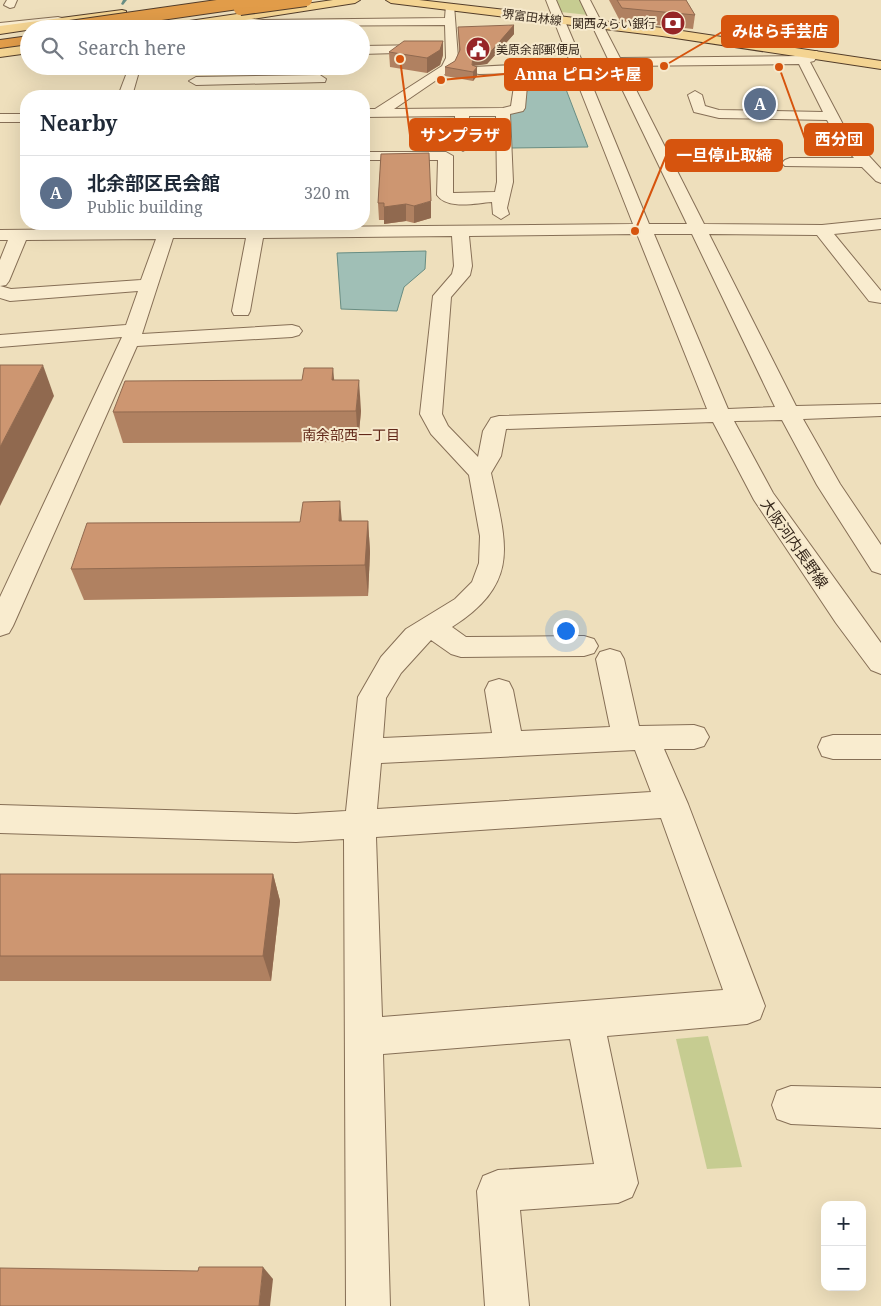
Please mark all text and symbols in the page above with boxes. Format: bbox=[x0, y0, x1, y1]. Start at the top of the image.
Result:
street label: 堺富田林線 bbox=[501, 5, 563, 29]
bank icon: 関西みらい銀行 bbox=[660, 10, 686, 36]
place label: 関西みらい銀行 bbox=[572, 15, 656, 32]
callout: みはら手芸店 bbox=[722, 16, 838, 47]
search box bbox=[20, 20, 370, 75]
text: みはら手芸店 bbox=[732, 20, 828, 42]
icon: search bbox=[38, 34, 66, 62]
text: Search here bbox=[78, 35, 186, 61]
public building icon: 美原余部郵便局 bbox=[465, 36, 491, 62]
place label: 美原余部郵便局 bbox=[496, 41, 580, 58]
callout: Anna ピロシキ屋 bbox=[505, 59, 652, 90]
text: Anna ピロシキ屋 bbox=[514, 63, 642, 85]
pin: A bbox=[744, 85, 776, 123]
text: Nearby bbox=[40, 109, 118, 137]
callout: サンプラザ bbox=[410, 119, 510, 150]
text: サンプラザ bbox=[420, 124, 500, 146]
callout: 西分団 bbox=[805, 124, 873, 155]
text: 西分団 bbox=[815, 128, 863, 150]
callout: 一旦停止取締 bbox=[666, 140, 782, 171]
text: 一旦停止取締 bbox=[676, 144, 772, 166]
text: 北余部区民会館 bbox=[87, 170, 220, 196]
text: A bbox=[50, 182, 62, 204]
text: 320 m bbox=[304, 182, 350, 204]
text: Public building bbox=[87, 196, 203, 218]
district label: 南余部西一丁目 bbox=[302, 425, 400, 444]
street label: 大阪河内長野線 bbox=[757, 494, 833, 592]
your location bbox=[553, 618, 579, 644]
map controls bbox=[821, 1201, 866, 1291]
button: + bbox=[821, 1201, 866, 1246]
button: − bbox=[821, 1246, 866, 1291]

